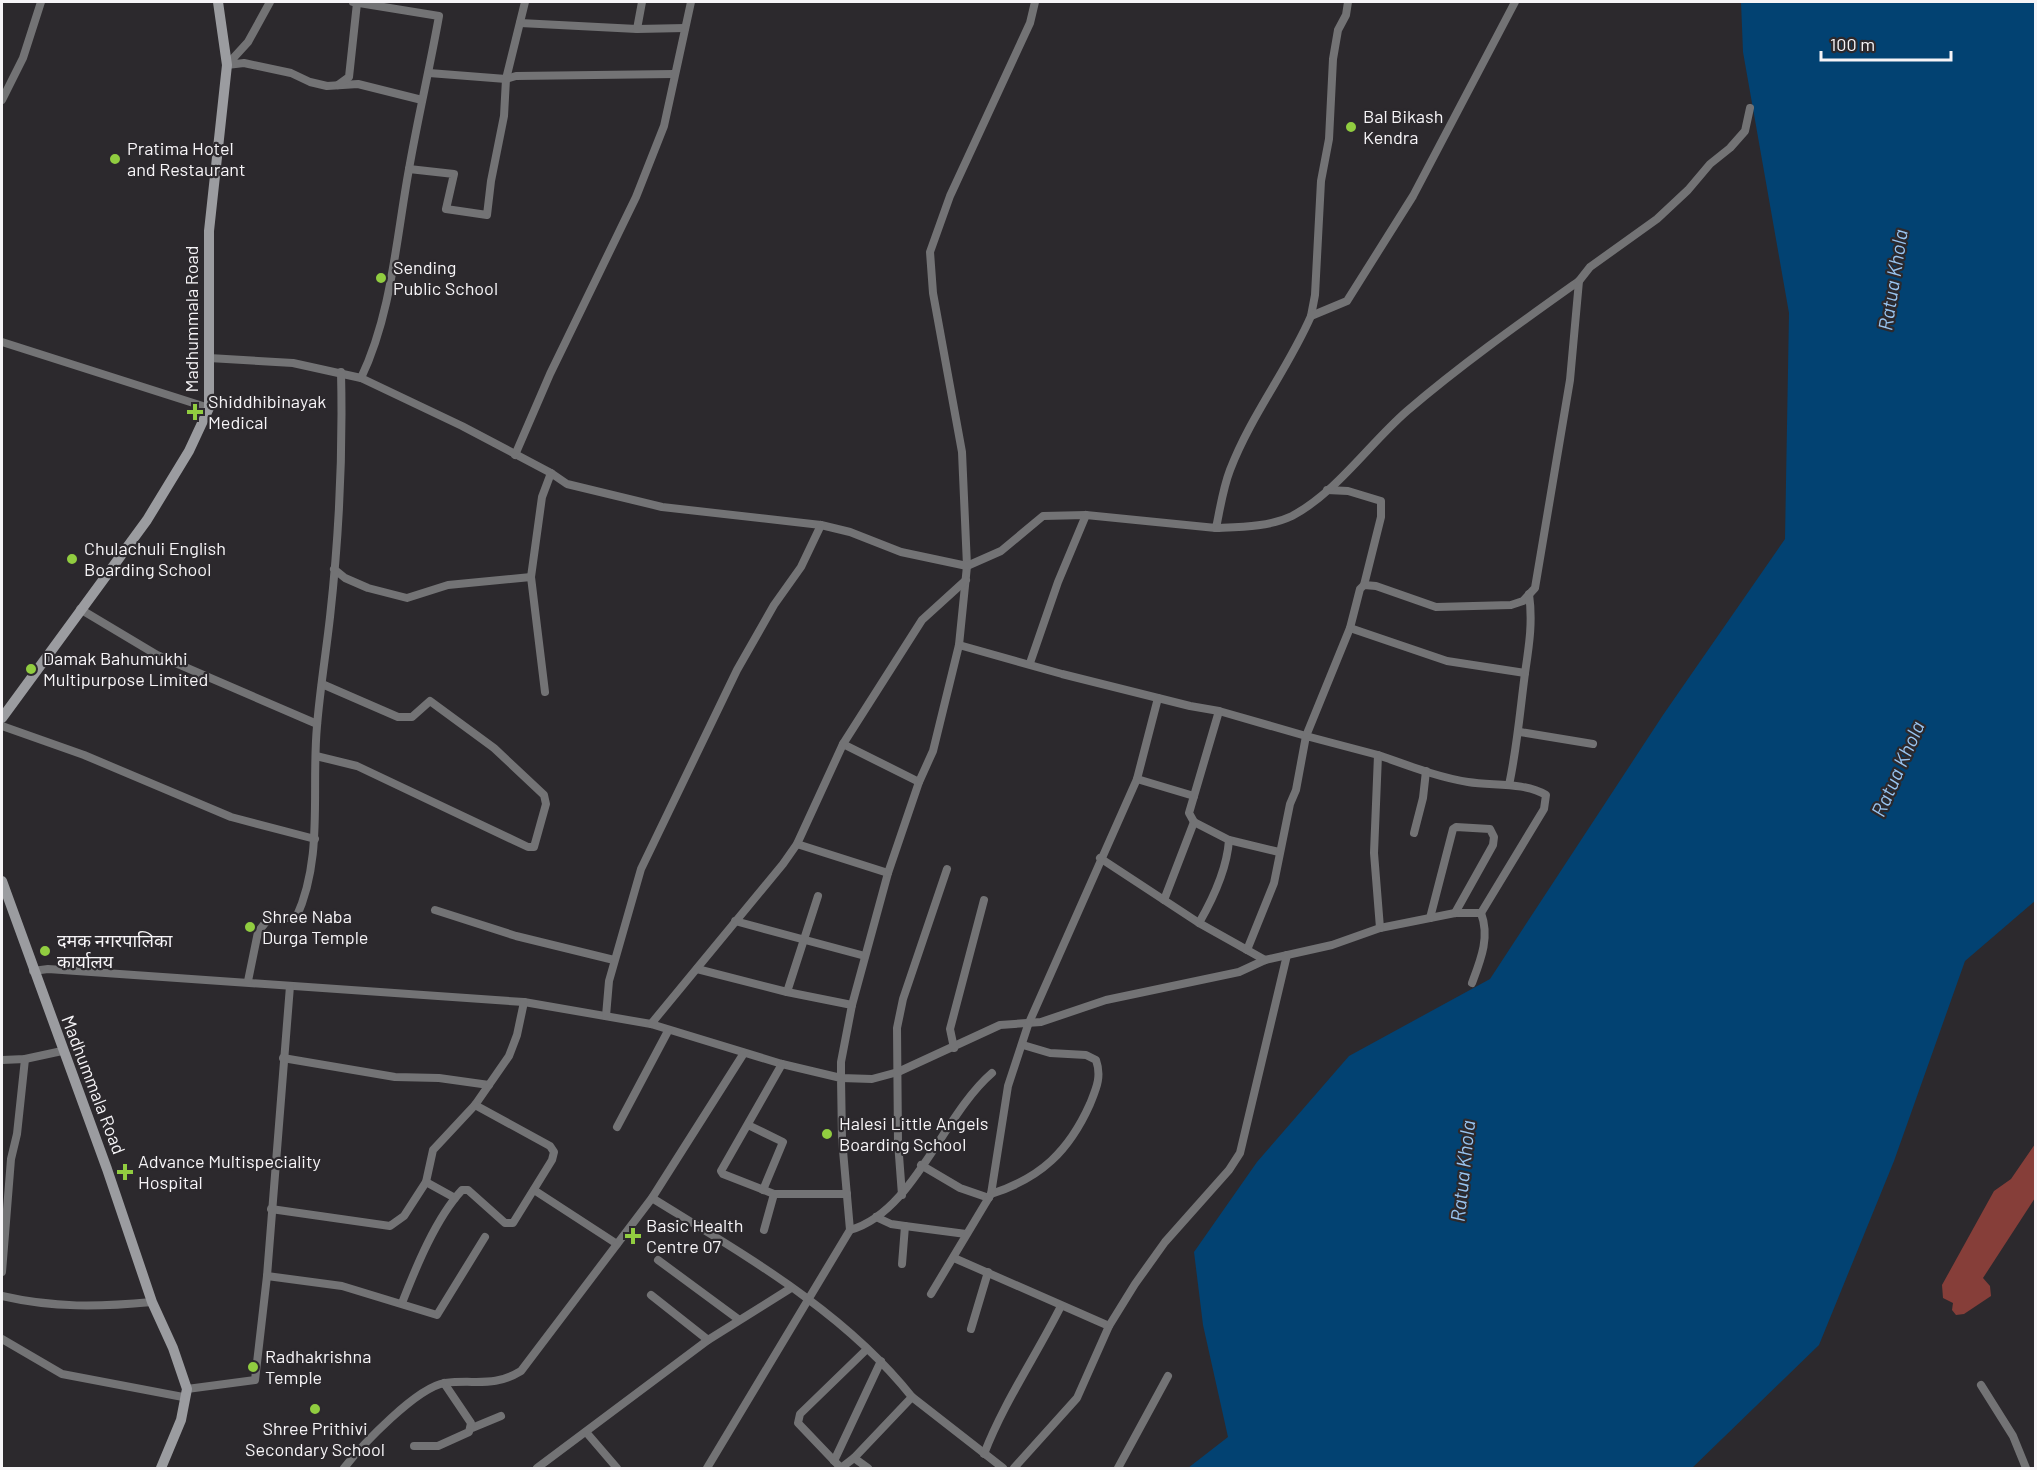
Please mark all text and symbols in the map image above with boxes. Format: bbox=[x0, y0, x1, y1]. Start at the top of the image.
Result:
scale bar bbox=[1821, 24, 1952, 62]
text: 100 m bbox=[1830, 33, 1875, 55]
place label: Bal Bikash Kendra bbox=[1363, 105, 1443, 148]
marker: Bal Bikash Kendra bbox=[1344, 120, 1358, 134]
place label: Pratima Hotel and Restaurant bbox=[127, 137, 246, 180]
marker: Pratima Hotel and Restaurant bbox=[108, 152, 122, 166]
water label: Ratua Khola bbox=[1872, 228, 1912, 332]
street label: Madhummala Road bbox=[180, 246, 202, 392]
place label: Sending Public School bbox=[393, 256, 498, 299]
marker: Sending Public School bbox=[374, 271, 388, 285]
place label: Shiddhibinayak Medical bbox=[208, 390, 326, 433]
marker: Shiddhibinayak Medical bbox=[186, 403, 204, 421]
place label: Chulachuli English Boarding School bbox=[84, 537, 226, 580]
marker: Chulachuli English Boarding School bbox=[65, 552, 79, 566]
place label: Damak Bahumukhi Multipurpose Limited bbox=[43, 647, 208, 690]
marker: Damak Bahumukhi Multipurpose Limited bbox=[24, 662, 38, 676]
water label: Ratua Khola bbox=[1865, 717, 1929, 820]
place label: Shree Naba Durga Temple bbox=[262, 905, 368, 948]
marker: Shree Naba Durga Temple bbox=[243, 920, 257, 934]
place label: दमक नगरपालिका कार्यालय bbox=[57, 929, 173, 972]
marker: दमक नगरपालिका कार्यालय bbox=[38, 944, 52, 958]
street label: Madhummala Road bbox=[57, 1012, 131, 1157]
place label: Halesi Little Angels Boarding School bbox=[839, 1112, 988, 1155]
water label: Ratua Khola bbox=[1445, 1119, 1479, 1223]
marker: Halesi Little Angels Boarding School bbox=[820, 1127, 834, 1141]
place label: Advance Multispeciality Hospital bbox=[138, 1150, 321, 1193]
marker: Advance Multispeciality Hospital bbox=[116, 1163, 134, 1181]
place label: Basic Health Centre 07 bbox=[646, 1214, 743, 1257]
marker: Basic Health Centre 07 bbox=[624, 1227, 642, 1245]
place label: Radhakrishna Temple bbox=[265, 1345, 371, 1388]
marker: Radhakrishna Temple bbox=[246, 1360, 260, 1374]
marker: Shree Prithivi Secondary School bbox=[308, 1402, 322, 1416]
place label: Shree Prithivi Secondary School bbox=[245, 1417, 385, 1460]

